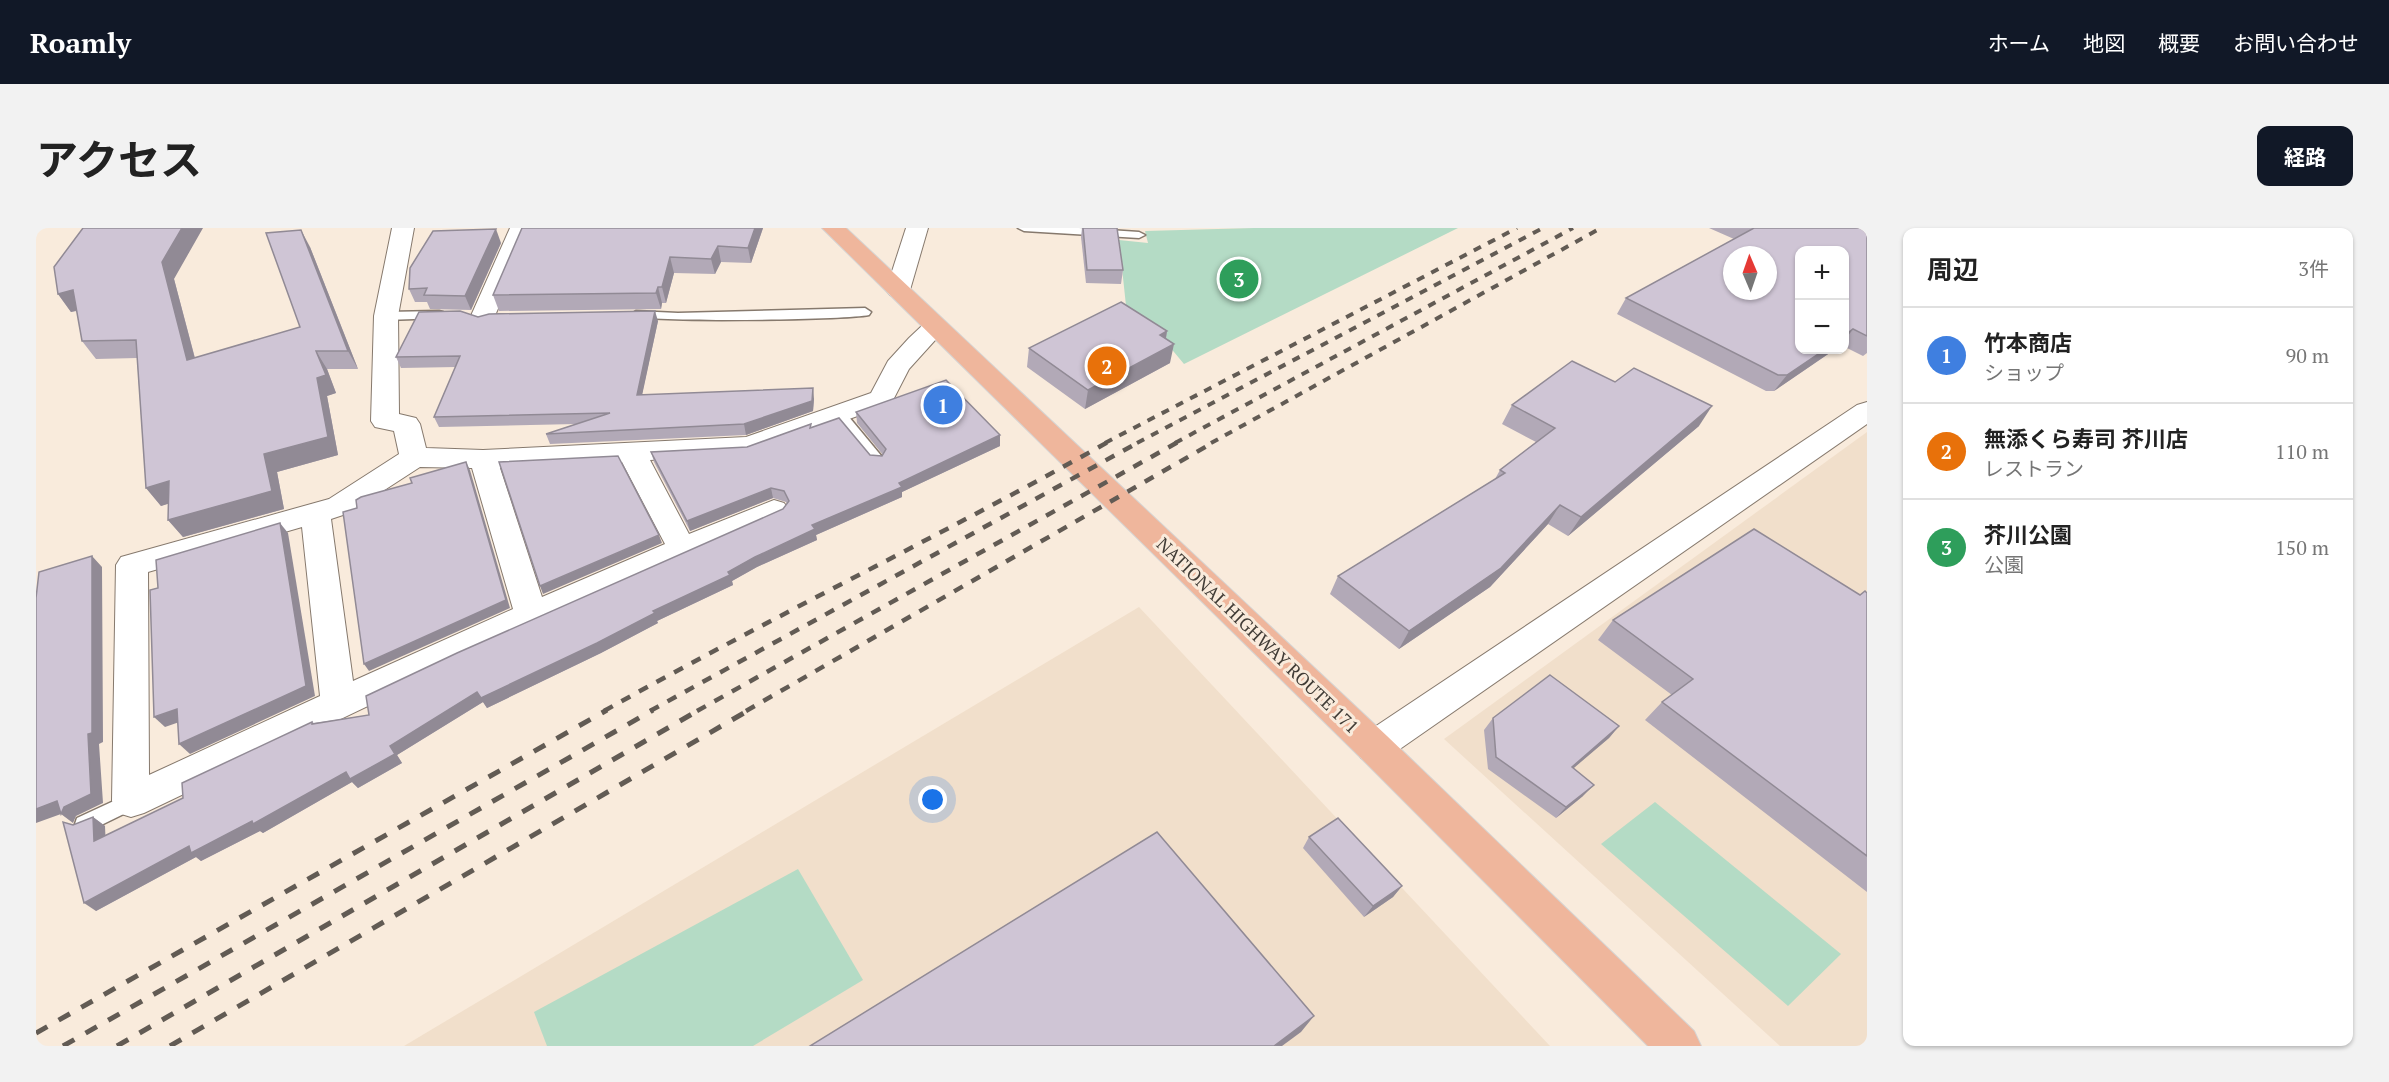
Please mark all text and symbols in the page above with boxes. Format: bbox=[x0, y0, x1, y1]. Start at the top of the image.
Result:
text: Roamly bbox=[30, 24, 131, 61]
text: ホーム bbox=[1988, 29, 2050, 57]
text: 地図 bbox=[2083, 29, 2125, 57]
text: 概要 bbox=[2158, 29, 2200, 57]
text: お問い合わせ bbox=[2233, 29, 2359, 57]
button: 経路 bbox=[2257, 126, 2353, 186]
text: アクセス bbox=[36, 131, 202, 187]
north arrow bbox=[1723, 246, 1777, 300]
map controls bbox=[1795, 246, 1849, 354]
button: + bbox=[1795, 246, 1849, 300]
text: 周辺 bbox=[1927, 252, 1979, 286]
text: 3件 bbox=[2298, 255, 2329, 282]
pin: 3 bbox=[1220, 256, 1258, 302]
button: − bbox=[1795, 300, 1849, 354]
text: 竹本商店 bbox=[1984, 328, 2072, 357]
text: 1 bbox=[1941, 342, 1952, 369]
text: 90 m bbox=[2286, 342, 2329, 369]
pin: 2 bbox=[1088, 344, 1126, 388]
text: ショップ bbox=[1984, 359, 2064, 386]
pin: 1 bbox=[924, 382, 962, 428]
text: 無添くら寿司 芥川店 bbox=[1984, 424, 2188, 453]
text: 2 bbox=[1941, 438, 1952, 465]
text: 110 m bbox=[2275, 438, 2329, 465]
text: レストラン bbox=[1984, 455, 2084, 482]
text: 芥川公園 bbox=[1984, 520, 2072, 549]
street label: NATIONAL HIGHWAY ROUTE 171 bbox=[1152, 532, 1364, 738]
text: 3 bbox=[1941, 534, 1952, 561]
text: 150 m bbox=[2275, 534, 2329, 561]
text: 公園 bbox=[1984, 551, 2024, 578]
your location bbox=[918, 785, 947, 814]

